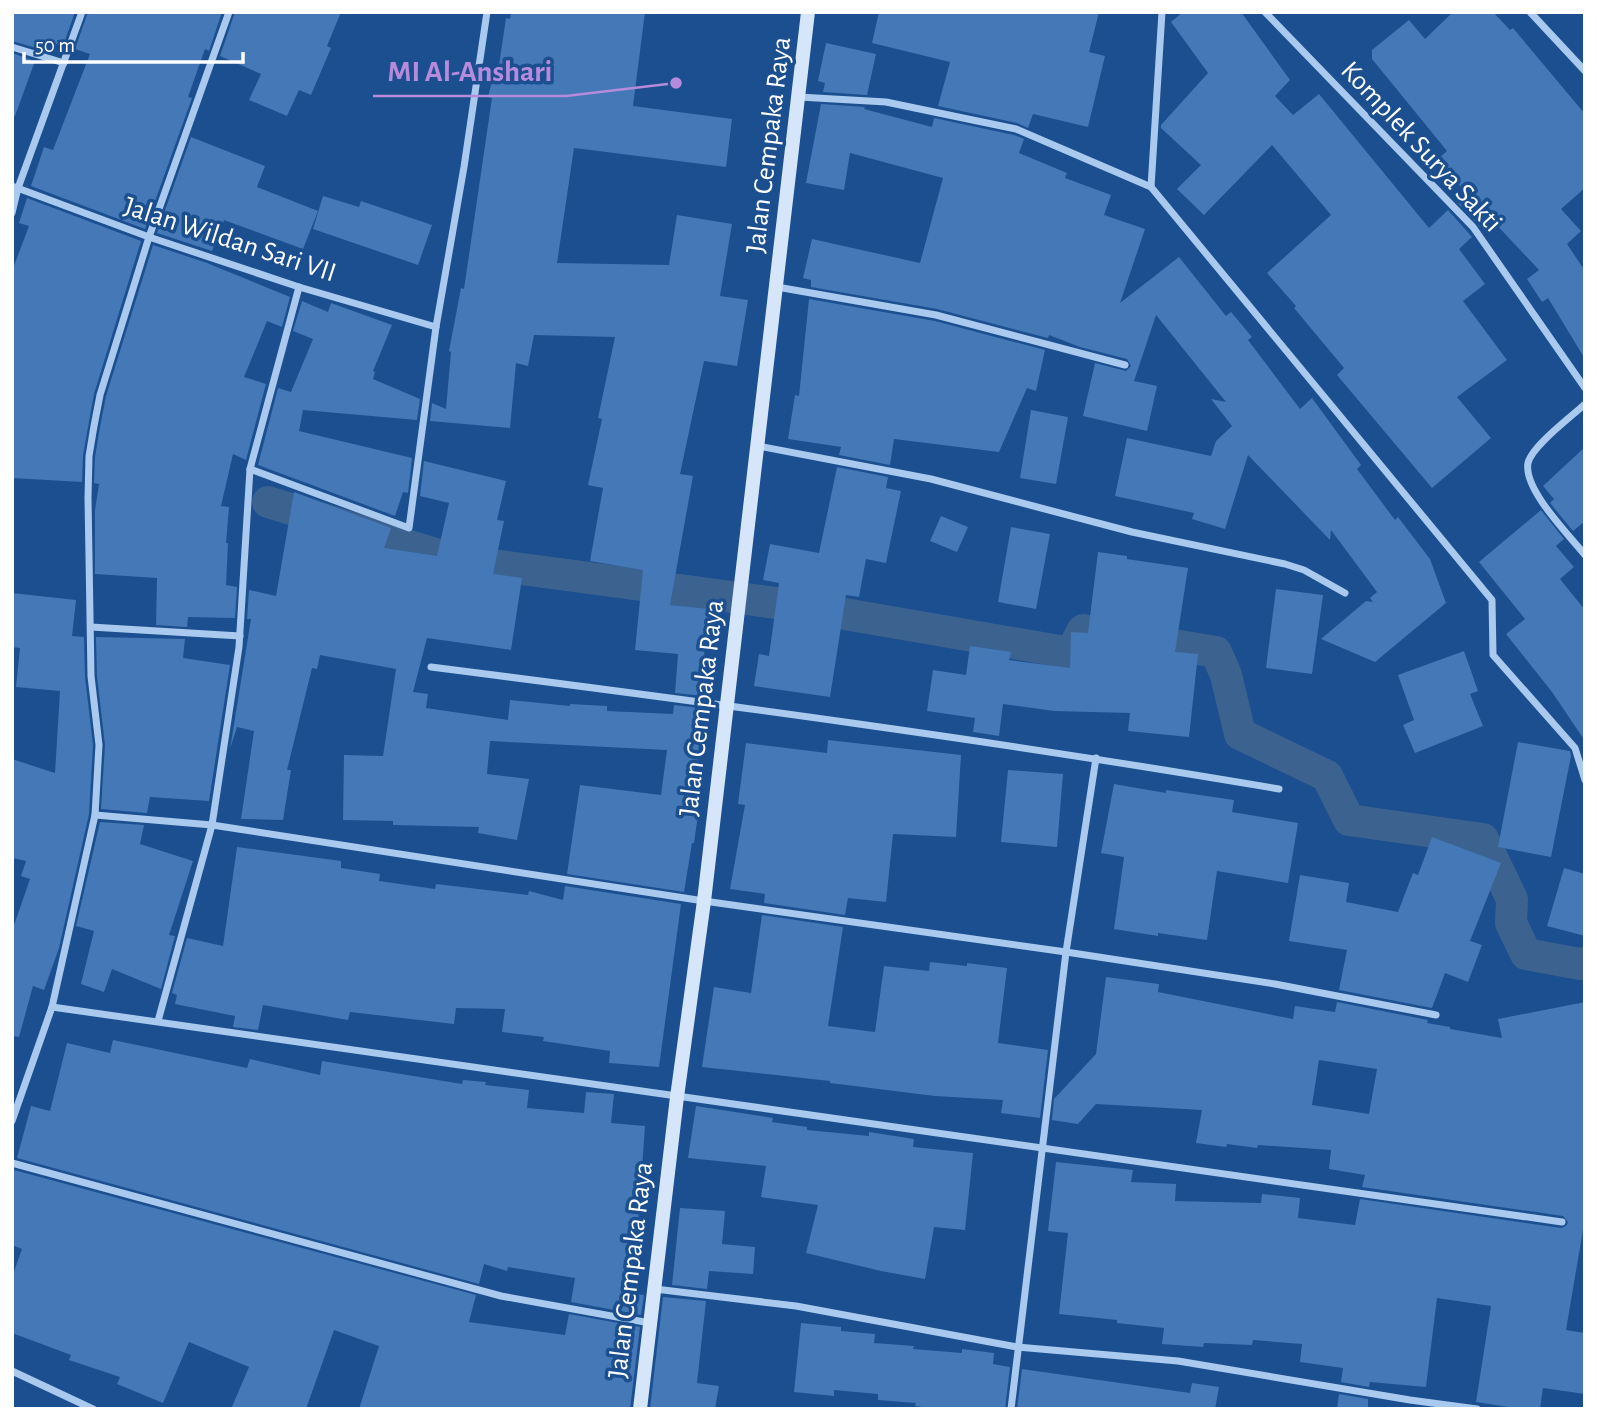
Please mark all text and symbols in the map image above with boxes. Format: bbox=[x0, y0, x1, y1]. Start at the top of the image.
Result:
scale bar bbox=[24, 21, 243, 65]
text: 50 m bbox=[35, 35, 75, 56]
street label: Jalan Cempaka Raya bbox=[742, 35, 796, 255]
callout: MI Al-Anshari bbox=[373, 45, 566, 96]
street label: Komplek Surya Sakti bbox=[1335, 56, 1507, 238]
text: MI Al-Anshari bbox=[388, 57, 552, 87]
street label: Jalan Wildan Sari VII bbox=[120, 193, 340, 287]
street label: Jalan Cempaka Raya bbox=[675, 598, 729, 818]
street label: Jalan Cempaka Raya bbox=[604, 1160, 658, 1380]

